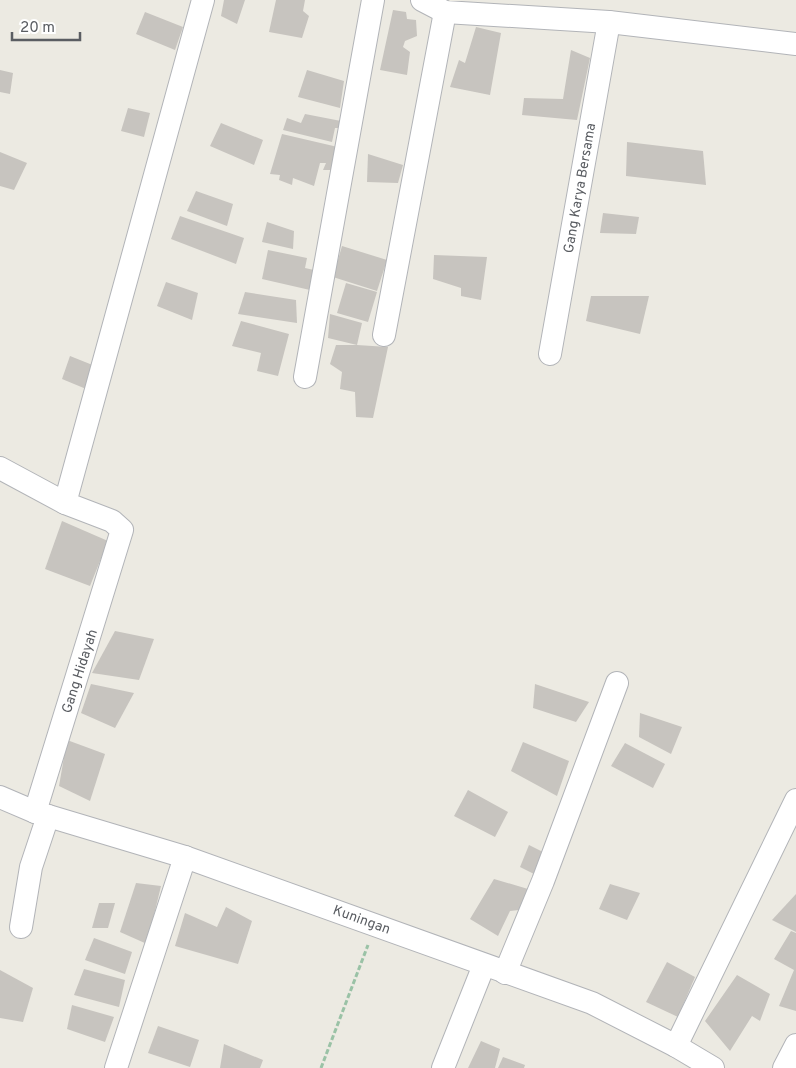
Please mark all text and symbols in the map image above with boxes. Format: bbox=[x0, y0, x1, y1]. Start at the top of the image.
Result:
scale bar bbox=[12, 10, 80, 42]
text: 20 m bbox=[20, 19, 55, 38]
street label: Gang Karya Bersama bbox=[561, 122, 600, 255]
street label: Gang Hidayah bbox=[59, 627, 102, 716]
street label: Kuningan bbox=[330, 902, 393, 939]

